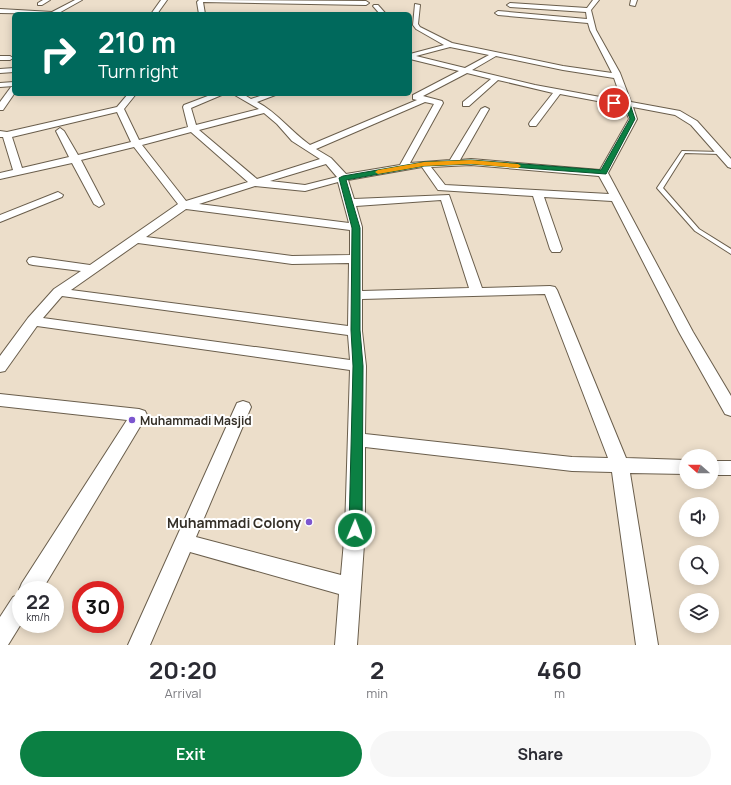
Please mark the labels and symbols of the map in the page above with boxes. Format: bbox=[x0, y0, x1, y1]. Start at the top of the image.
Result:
pin bbox=[597, 86, 631, 120]
place label: Muhammadi Masjid bbox=[140, 412, 252, 429]
marker: Muhammadi Masjid bbox=[127, 415, 137, 425]
north arrow bbox=[679, 449, 719, 489]
position arrow bbox=[334, 509, 376, 551]
place label: Muhammadi Colony bbox=[167, 513, 301, 532]
marker: Muhammadi Colony bbox=[304, 517, 314, 527]
speed limit sign: 30 bbox=[72, 581, 124, 633]

